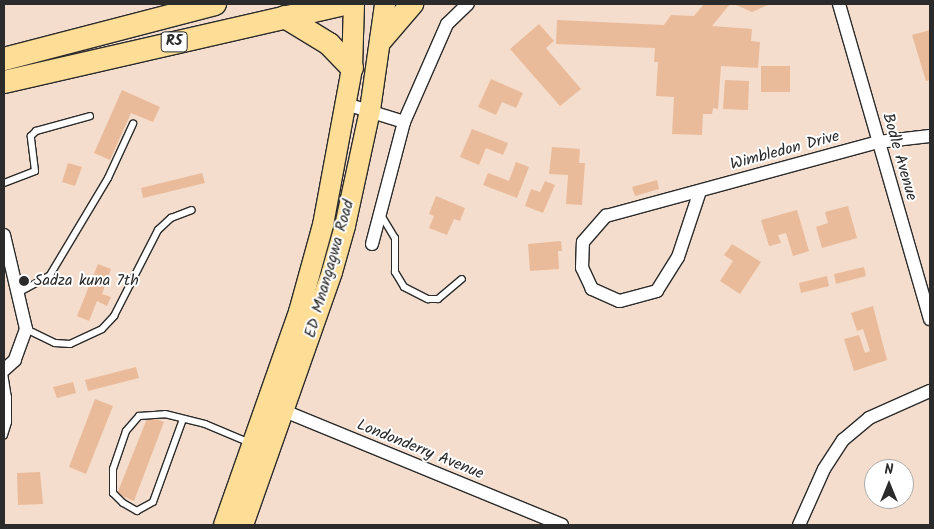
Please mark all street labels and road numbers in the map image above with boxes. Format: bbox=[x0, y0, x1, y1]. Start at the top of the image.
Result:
road number: R5 bbox=[160, 30, 188, 54]
street label: Bodle Avenue bbox=[877, 111, 921, 203]
street label: Wimbledon Drive bbox=[728, 127, 842, 175]
street label: ED Mnangagwa Road bbox=[301, 198, 359, 340]
street label: Londonderry Avenue bbox=[354, 416, 486, 484]

